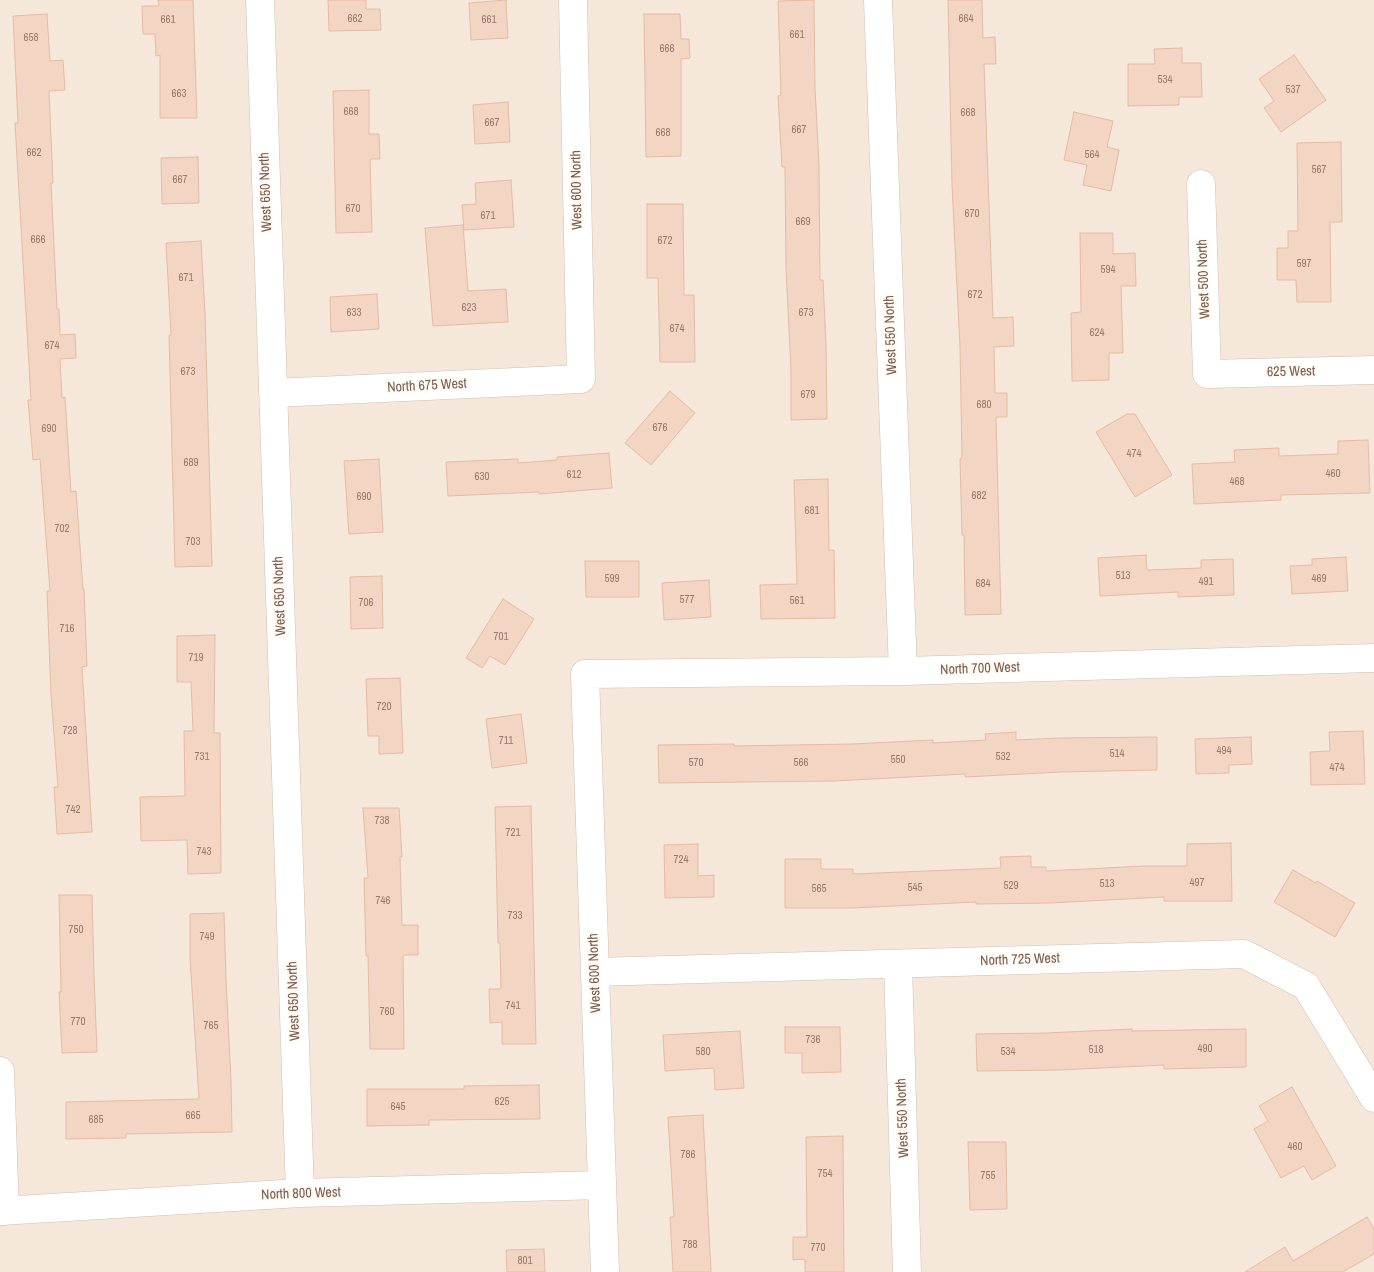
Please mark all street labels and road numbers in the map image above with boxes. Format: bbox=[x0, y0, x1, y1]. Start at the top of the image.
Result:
street label: West 600 North bbox=[568, 150, 586, 230]
street label: West 650 North bbox=[256, 152, 276, 232]
street label: West 500 North bbox=[1194, 239, 1214, 319]
street label: West 550 North bbox=[881, 295, 901, 375]
street label: 625 West bbox=[1267, 363, 1315, 381]
street label: North 675 West bbox=[387, 376, 467, 396]
street label: West 650 North bbox=[270, 556, 290, 636]
street label: North 700 West bbox=[940, 659, 1020, 679]
street label: West 600 North bbox=[585, 933, 605, 1013]
street label: North 725 West bbox=[980, 950, 1060, 970]
street label: West 650 North bbox=[284, 961, 304, 1041]
street label: West 550 North bbox=[893, 1078, 913, 1158]
street label: North 800 West bbox=[261, 1184, 341, 1204]

